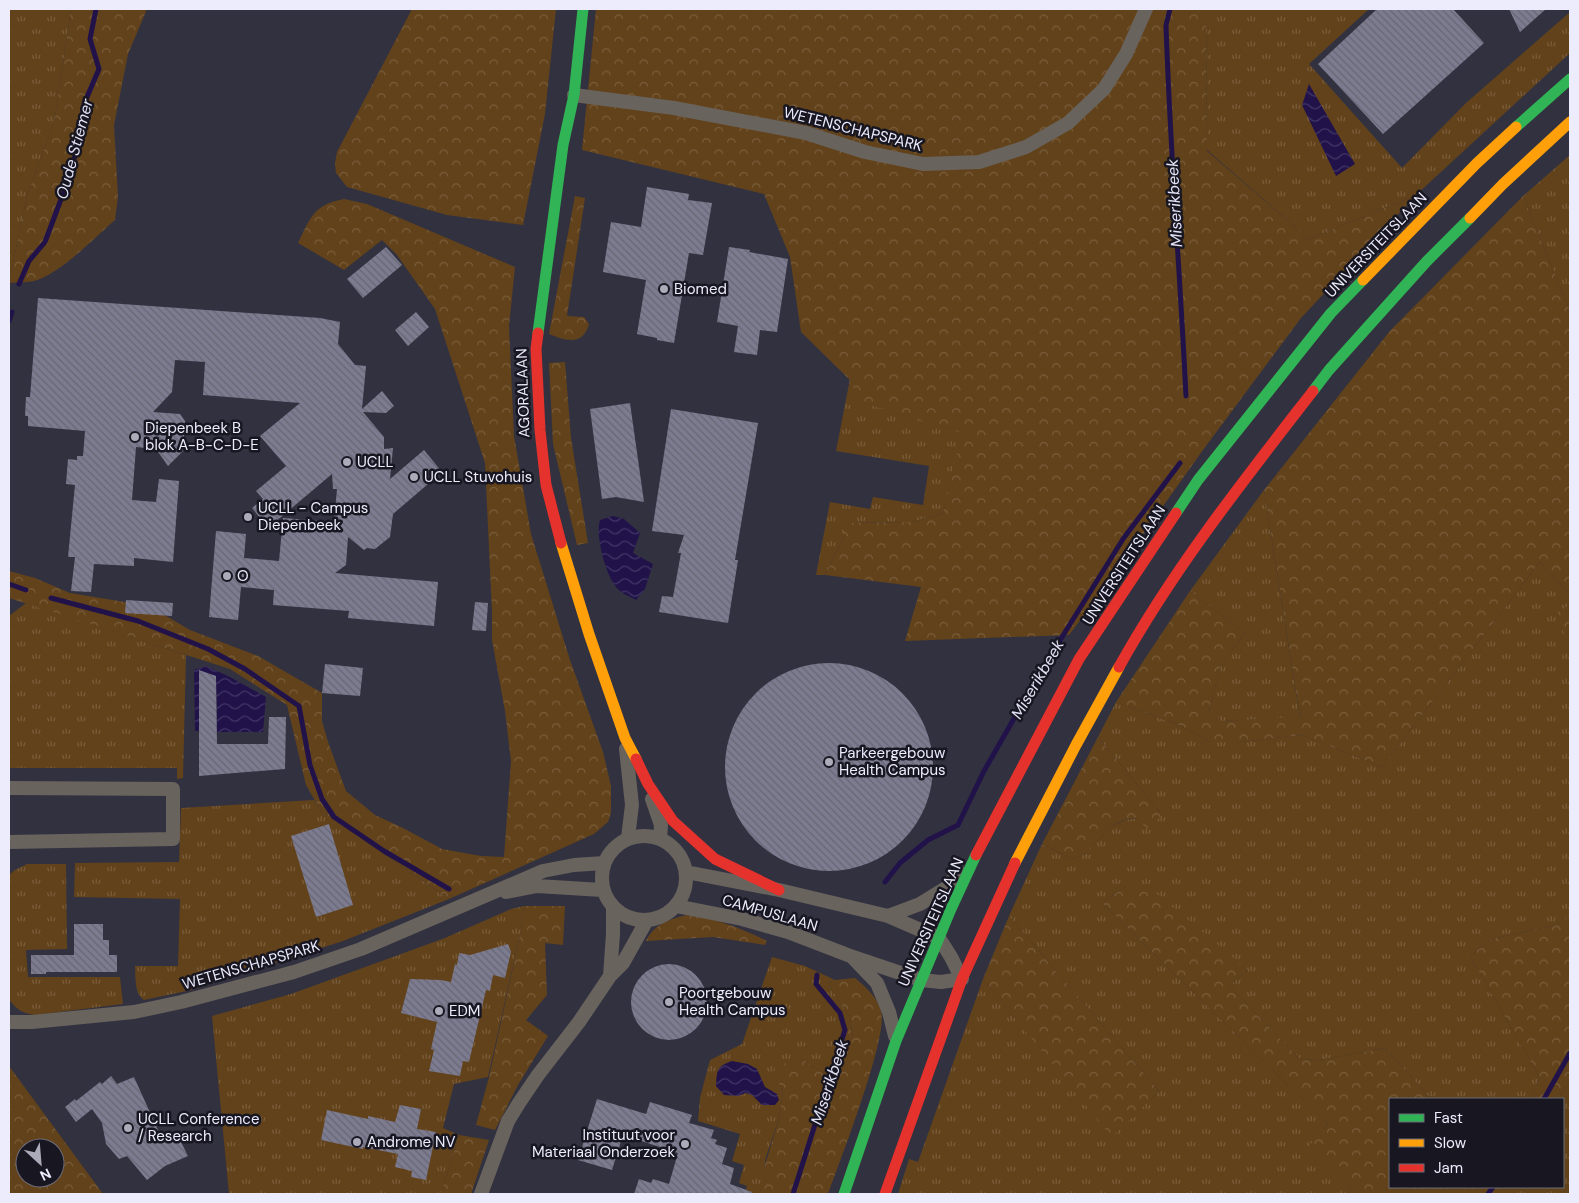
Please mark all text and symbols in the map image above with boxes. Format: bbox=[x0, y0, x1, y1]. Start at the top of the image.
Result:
water label: Oude Stiemer bbox=[51, 96, 98, 202]
street label: WETENSCHAPSPARK bbox=[782, 102, 925, 156]
water label: Miserikbeek bbox=[1162, 157, 1187, 248]
street label: UNIVERSITEITSLAAN bbox=[1321, 188, 1431, 302]
place label: Biomed bbox=[674, 279, 727, 299]
marker: Biomed bbox=[658, 283, 670, 295]
street label: AGORALAAN bbox=[511, 348, 535, 438]
place label: Diepenbeek B blok A-B-C-D-E bbox=[145, 418, 259, 455]
marker: Diepenbeek B blok A-B-C-D-E bbox=[129, 431, 141, 443]
place label: UCLL bbox=[357, 452, 393, 472]
marker: UCLL bbox=[341, 456, 353, 468]
place label: UCLL Stuvohuis bbox=[424, 467, 532, 487]
marker: UCLL Stuvohuis bbox=[408, 471, 420, 483]
place label: UCLL - Campus Diepenbeek bbox=[258, 498, 368, 535]
street label: UNIVERSITEITSLAAN bbox=[1078, 501, 1170, 629]
marker: UCLL - Campus Diepenbeek bbox=[242, 511, 254, 523]
place label: O bbox=[237, 566, 249, 586]
marker: O bbox=[221, 570, 233, 582]
water label: Miserikbeek bbox=[1006, 635, 1069, 723]
place label: Parkeergebouw Health Campus bbox=[839, 743, 946, 780]
marker: Parkeergebouw Health Campus bbox=[823, 756, 835, 768]
street label: UNIVERSITEITSLAAN bbox=[894, 855, 968, 989]
street label: CAMPUSLAAN bbox=[720, 890, 820, 936]
street label: WETENSCHAPSPARK bbox=[180, 936, 322, 994]
place label: Poortgebouw Health Campus bbox=[679, 983, 786, 1020]
marker: Poortgebouw Health Campus bbox=[663, 996, 675, 1008]
place label: EDM bbox=[449, 1001, 480, 1021]
marker: EDM bbox=[433, 1005, 445, 1017]
water label: Miserikbeek bbox=[806, 1036, 853, 1128]
legend bbox=[1389, 1098, 1564, 1188]
text: Fast bbox=[1434, 1108, 1463, 1128]
place label: UCLL Conference / Research bbox=[138, 1109, 259, 1146]
marker: UCLL Conference / Research bbox=[122, 1122, 134, 1134]
place label: Instituut voor Materiaal Onderzoek bbox=[532, 1125, 675, 1162]
place label: Androme NV bbox=[367, 1132, 455, 1152]
text: Slow bbox=[1434, 1133, 1467, 1153]
marker: Androme NV bbox=[351, 1136, 363, 1148]
north arrow bbox=[15, 1138, 65, 1188]
marker: Instituut voor Materiaal Onderzoek bbox=[679, 1138, 691, 1150]
text: Jam bbox=[1434, 1158, 1463, 1178]
text: N bbox=[37, 1164, 54, 1185]

